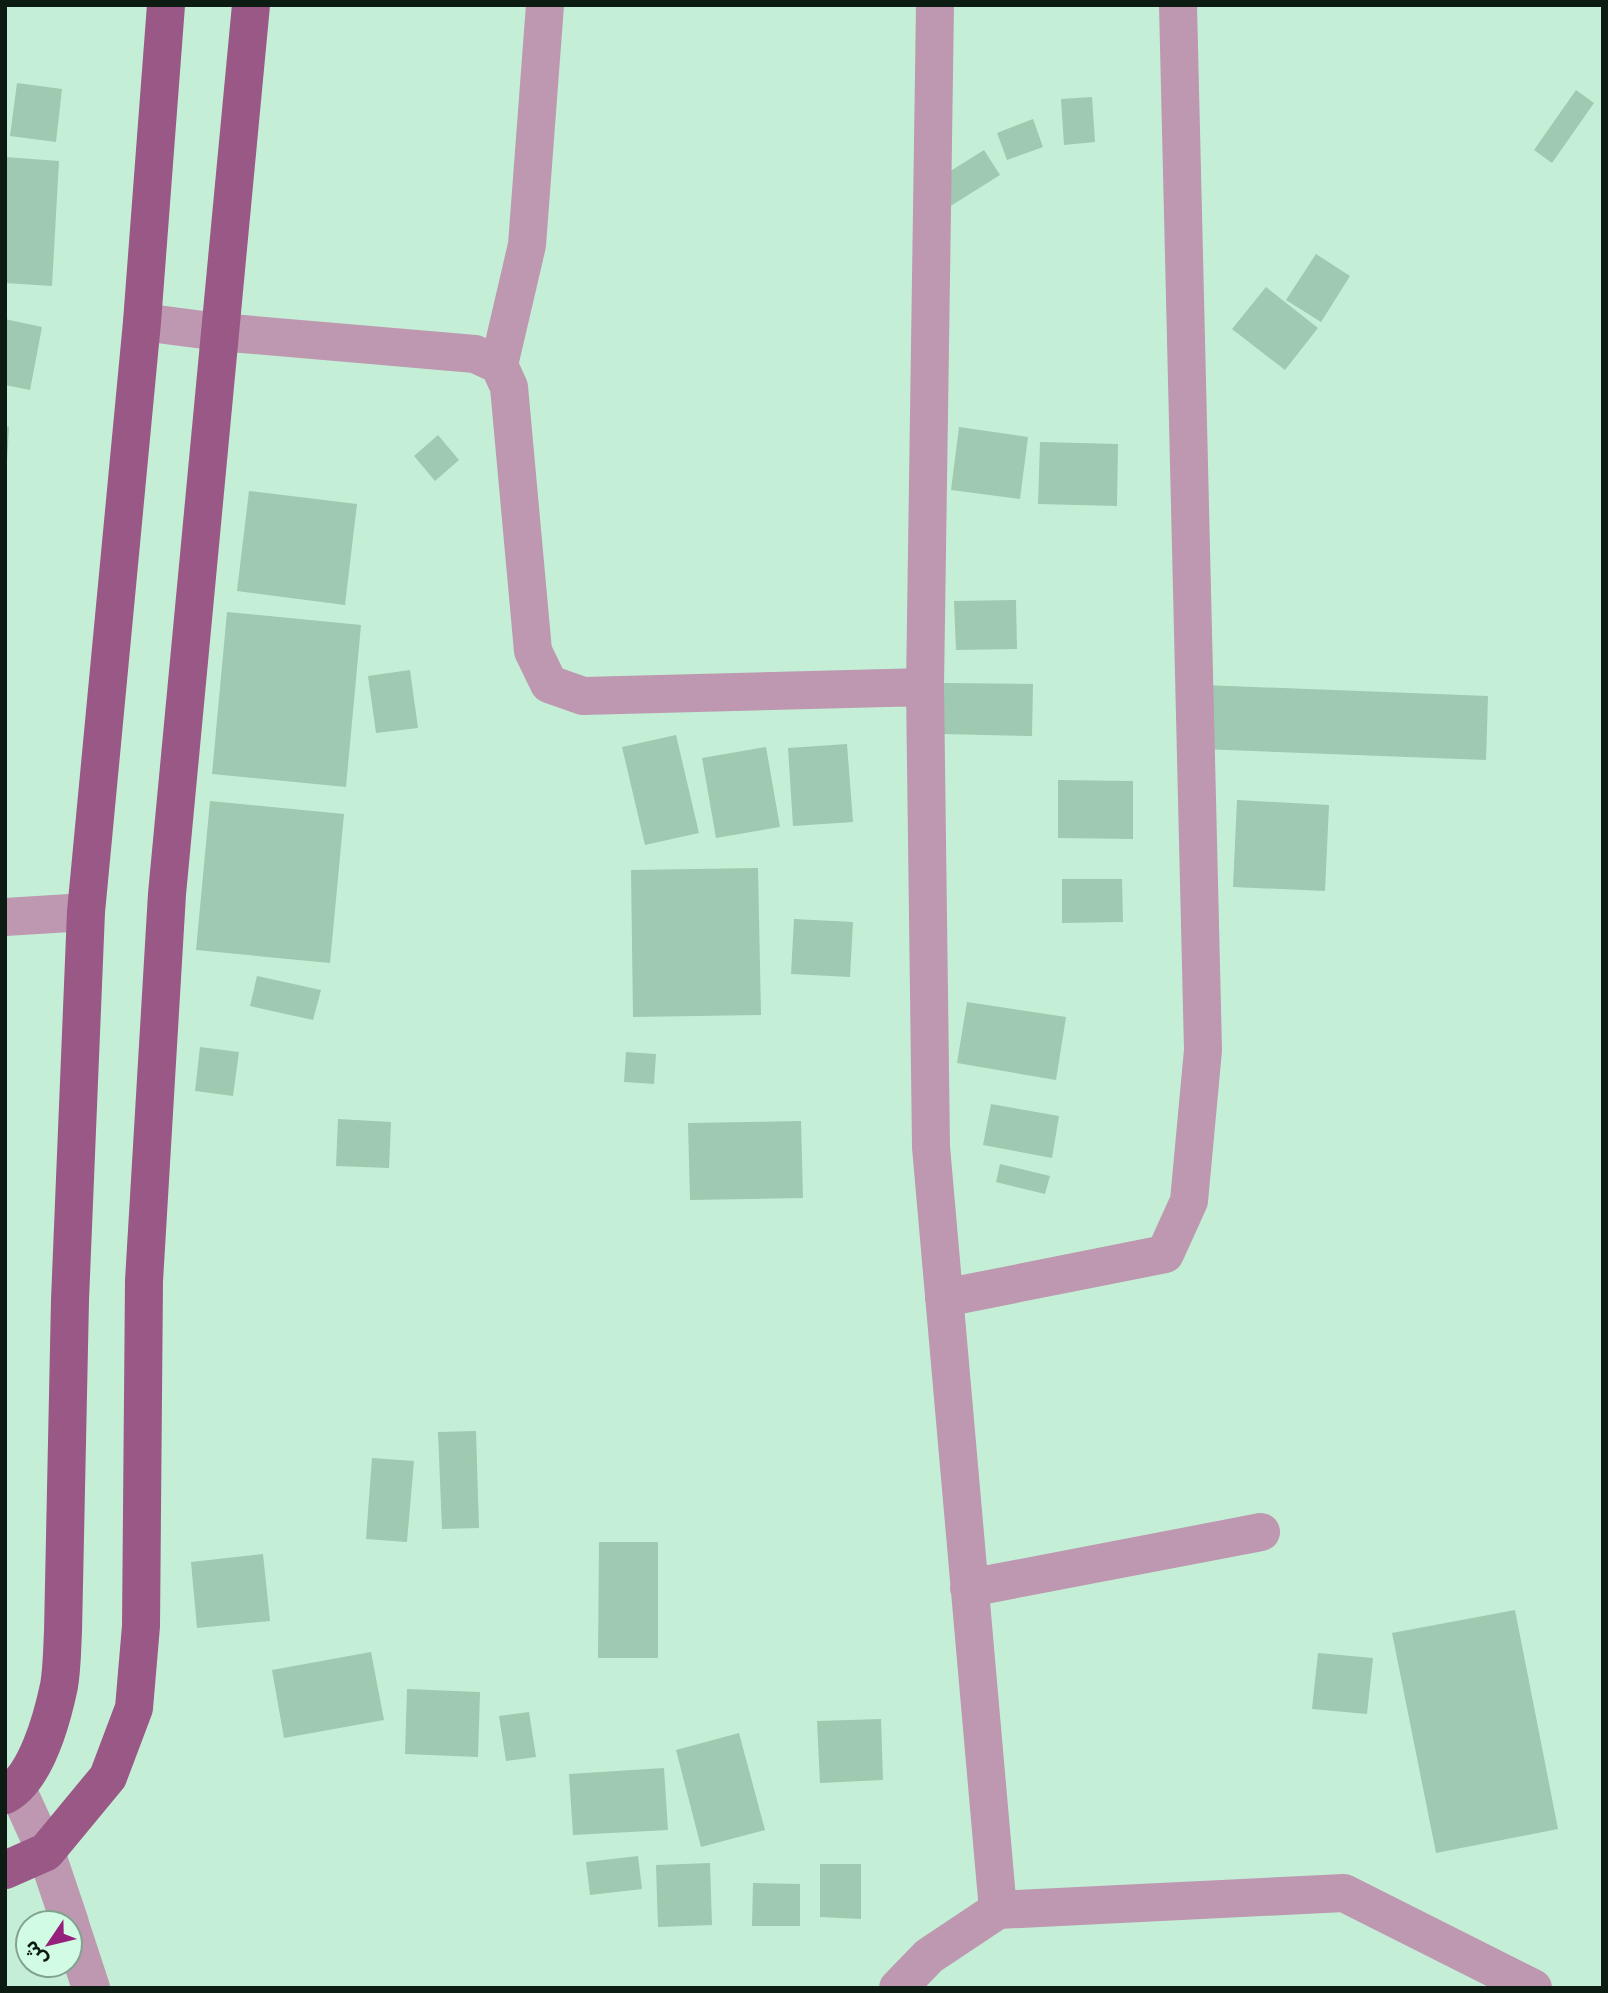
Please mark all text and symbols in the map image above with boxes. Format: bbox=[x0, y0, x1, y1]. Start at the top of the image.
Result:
north arrow bbox=[14, 1909, 84, 1979]
text: ش bbox=[17, 1935, 54, 1972]

